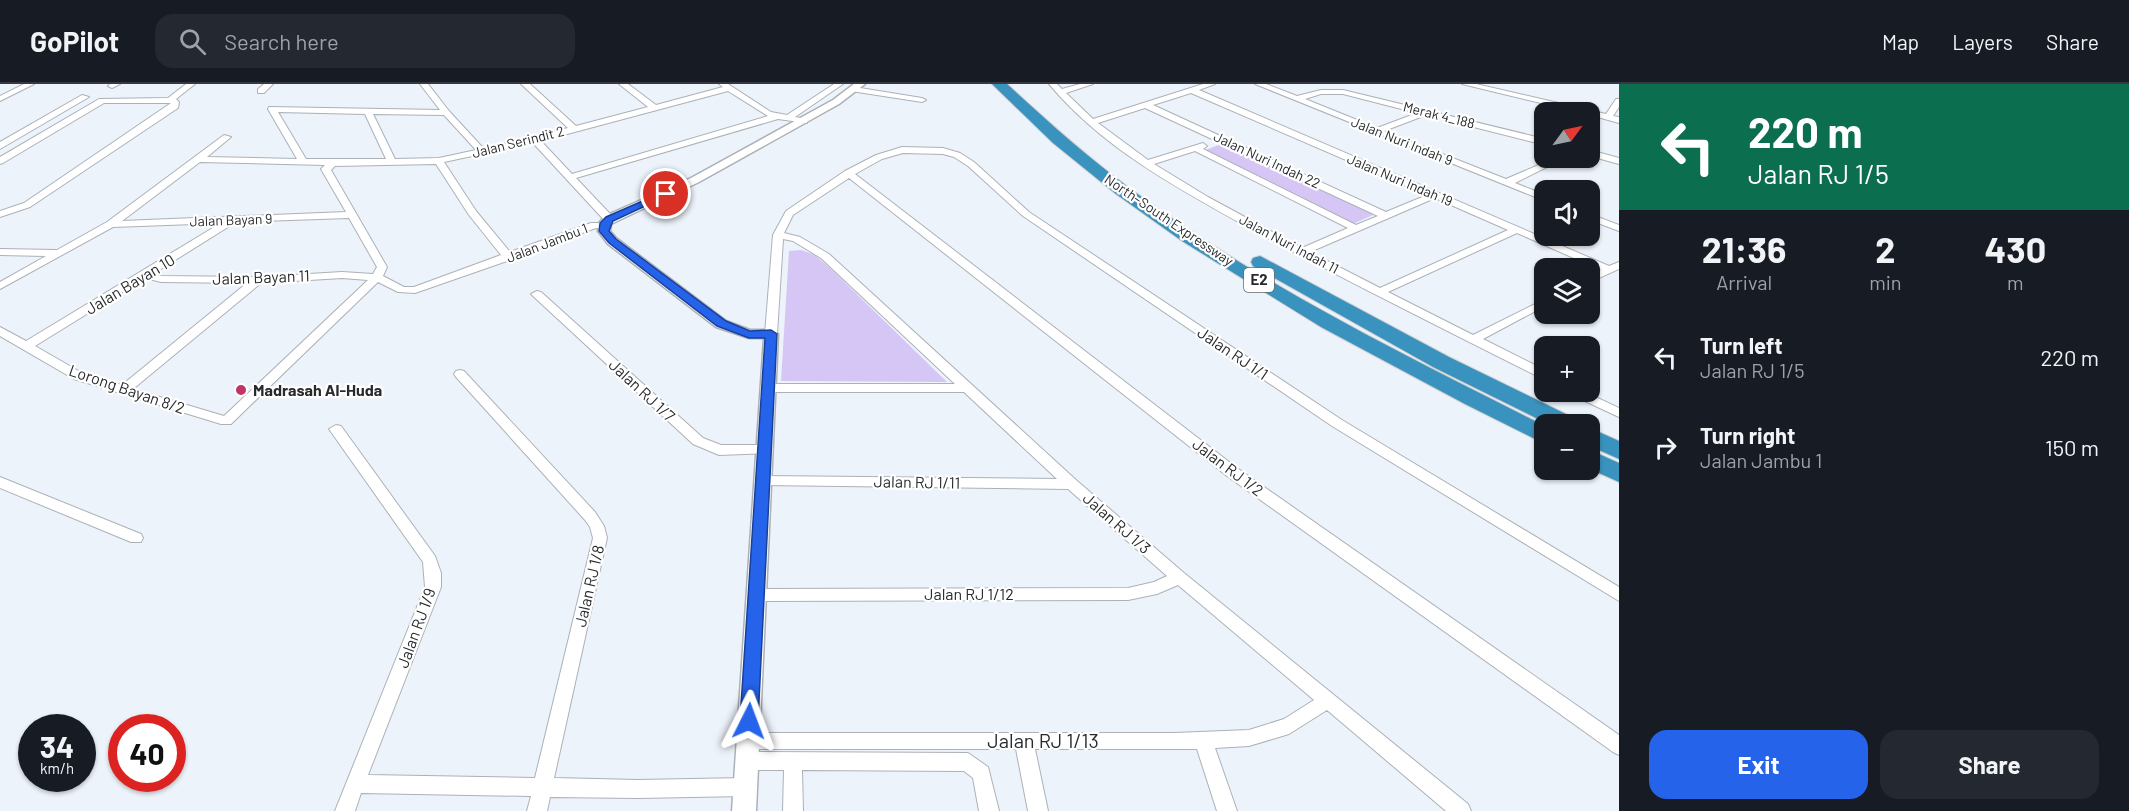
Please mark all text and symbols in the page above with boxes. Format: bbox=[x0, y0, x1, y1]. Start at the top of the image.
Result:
search box bbox=[155, 14, 575, 68]
text: GoPilot bbox=[30, 24, 119, 58]
icon: search bbox=[176, 25, 209, 58]
text: Search here bbox=[224, 28, 339, 54]
text: Map bbox=[1882, 29, 1919, 54]
text: Layers bbox=[1952, 29, 2013, 54]
text: Share bbox=[2046, 29, 2099, 54]
street label: Merak 4_188 bbox=[1401, 97, 1477, 132]
north arrow bbox=[1534, 102, 1600, 168]
map controls bbox=[1534, 102, 1600, 480]
text: 220 m bbox=[1748, 106, 1862, 156]
icon: left bbox=[1649, 108, 1727, 186]
street label: Jalan Nuri Indah 9 bbox=[1349, 112, 1455, 169]
street label: Jalan Serindit 2 bbox=[470, 122, 566, 161]
street label: Jalan Nuri Indah 22 bbox=[1211, 127, 1323, 192]
street label: Jalan Nuri Indah 19 bbox=[1345, 150, 1455, 209]
text: Jalan RJ 1/5 bbox=[1748, 157, 1889, 189]
pin bbox=[640, 168, 691, 219]
street label: North–South Expressway bbox=[1102, 170, 1237, 269]
icon: arrive bbox=[649, 177, 682, 210]
button: sound bbox=[1534, 180, 1600, 246]
street label: Jalan Bayan 9 bbox=[189, 210, 273, 229]
street label: Jalan Nuri Indah 11 bbox=[1236, 210, 1342, 277]
street label: Jalan Jambu 1 bbox=[504, 219, 590, 266]
text: 21:36 bbox=[1702, 227, 1786, 270]
text: 2 bbox=[1875, 227, 1896, 270]
text: 430 bbox=[1984, 227, 2046, 270]
street label: Jalan Bayan 10 bbox=[82, 249, 178, 318]
button: layers bbox=[1534, 258, 1600, 324]
street label: Jalan Bayan 11 bbox=[212, 265, 310, 288]
road number: E2 bbox=[1244, 268, 1274, 292]
text: Arrival bbox=[1716, 270, 1772, 294]
text: min bbox=[1869, 270, 1902, 294]
text: m bbox=[2007, 270, 2024, 294]
street label: Jalan RJ 1/1 bbox=[1194, 322, 1272, 383]
text: Turn left bbox=[1700, 332, 1783, 358]
button: + bbox=[1534, 336, 1600, 402]
icon: left bbox=[1649, 341, 1682, 374]
text: 220 m bbox=[2040, 344, 2099, 370]
street label: Jalan RJ 1/7 bbox=[606, 354, 679, 425]
text: Jalan RJ 1/5 bbox=[1700, 358, 1804, 382]
street label: Lorong Bayan 8/2 bbox=[67, 360, 188, 417]
place label: Madrasah Al-Huda bbox=[253, 380, 382, 399]
marker: Madrasah Al-Huda bbox=[234, 383, 248, 397]
button: − bbox=[1534, 414, 1600, 480]
text: Turn right bbox=[1700, 422, 1795, 448]
icon: right bbox=[1649, 431, 1682, 464]
street label: Jalan RJ 1/2 bbox=[1189, 434, 1268, 499]
text: 150 m bbox=[2045, 434, 2099, 460]
text: Jalan Jambu 1 bbox=[1700, 448, 1822, 472]
street label: Jalan RJ 1/11 bbox=[874, 471, 960, 492]
street label: Jalan RJ 1/3 bbox=[1080, 488, 1155, 557]
street label: Jalan RJ 1/8 bbox=[570, 543, 607, 629]
street label: Jalan RJ 1/12 bbox=[924, 584, 1014, 603]
street label: Jalan RJ 1/9 bbox=[392, 585, 439, 670]
position arrow bbox=[717, 689, 781, 753]
speed limit sign: 40 bbox=[108, 714, 186, 792]
text: 34 bbox=[40, 728, 74, 764]
street label: Jalan RJ 1/13 bbox=[987, 728, 1099, 752]
button: Exit bbox=[1649, 730, 1868, 799]
button: Share bbox=[1880, 730, 2099, 799]
text: km/h bbox=[40, 759, 74, 777]

